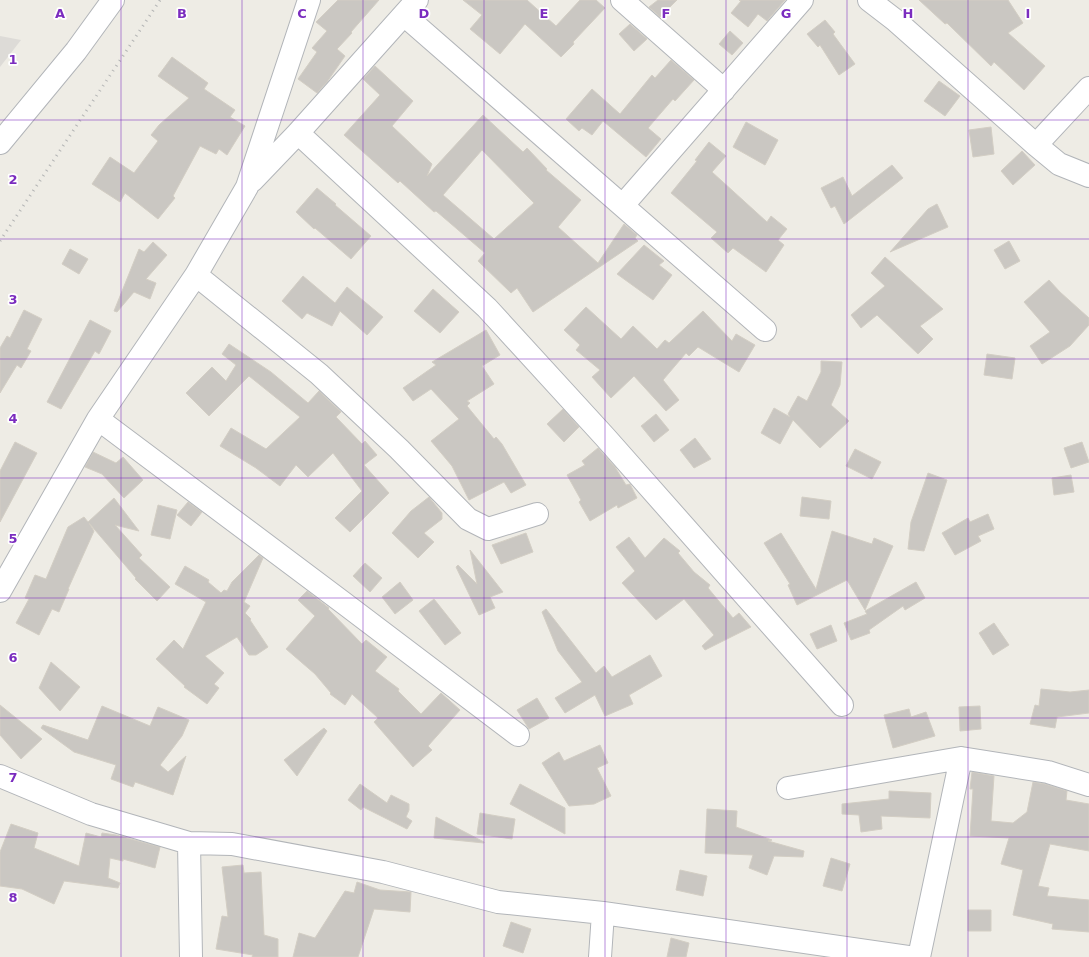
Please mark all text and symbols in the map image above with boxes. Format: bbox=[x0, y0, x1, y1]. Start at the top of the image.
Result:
text: A bbox=[55, 6, 65, 21]
text: B bbox=[177, 6, 187, 21]
text: C bbox=[297, 6, 307, 21]
text: D bbox=[419, 6, 430, 21]
text: E bbox=[540, 6, 548, 21]
text: F bbox=[662, 6, 670, 21]
text: G bbox=[781, 6, 791, 21]
text: H bbox=[903, 6, 913, 21]
text: I bbox=[1026, 6, 1030, 21]
text: 1 bbox=[8, 52, 18, 67]
text: 2 bbox=[8, 172, 18, 187]
text: 3 bbox=[8, 292, 18, 307]
text: 4 bbox=[8, 411, 18, 426]
text: 5 bbox=[8, 531, 18, 546]
text: 6 bbox=[8, 650, 18, 665]
text: 7 bbox=[8, 770, 18, 785]
text: 8 bbox=[8, 890, 18, 905]

